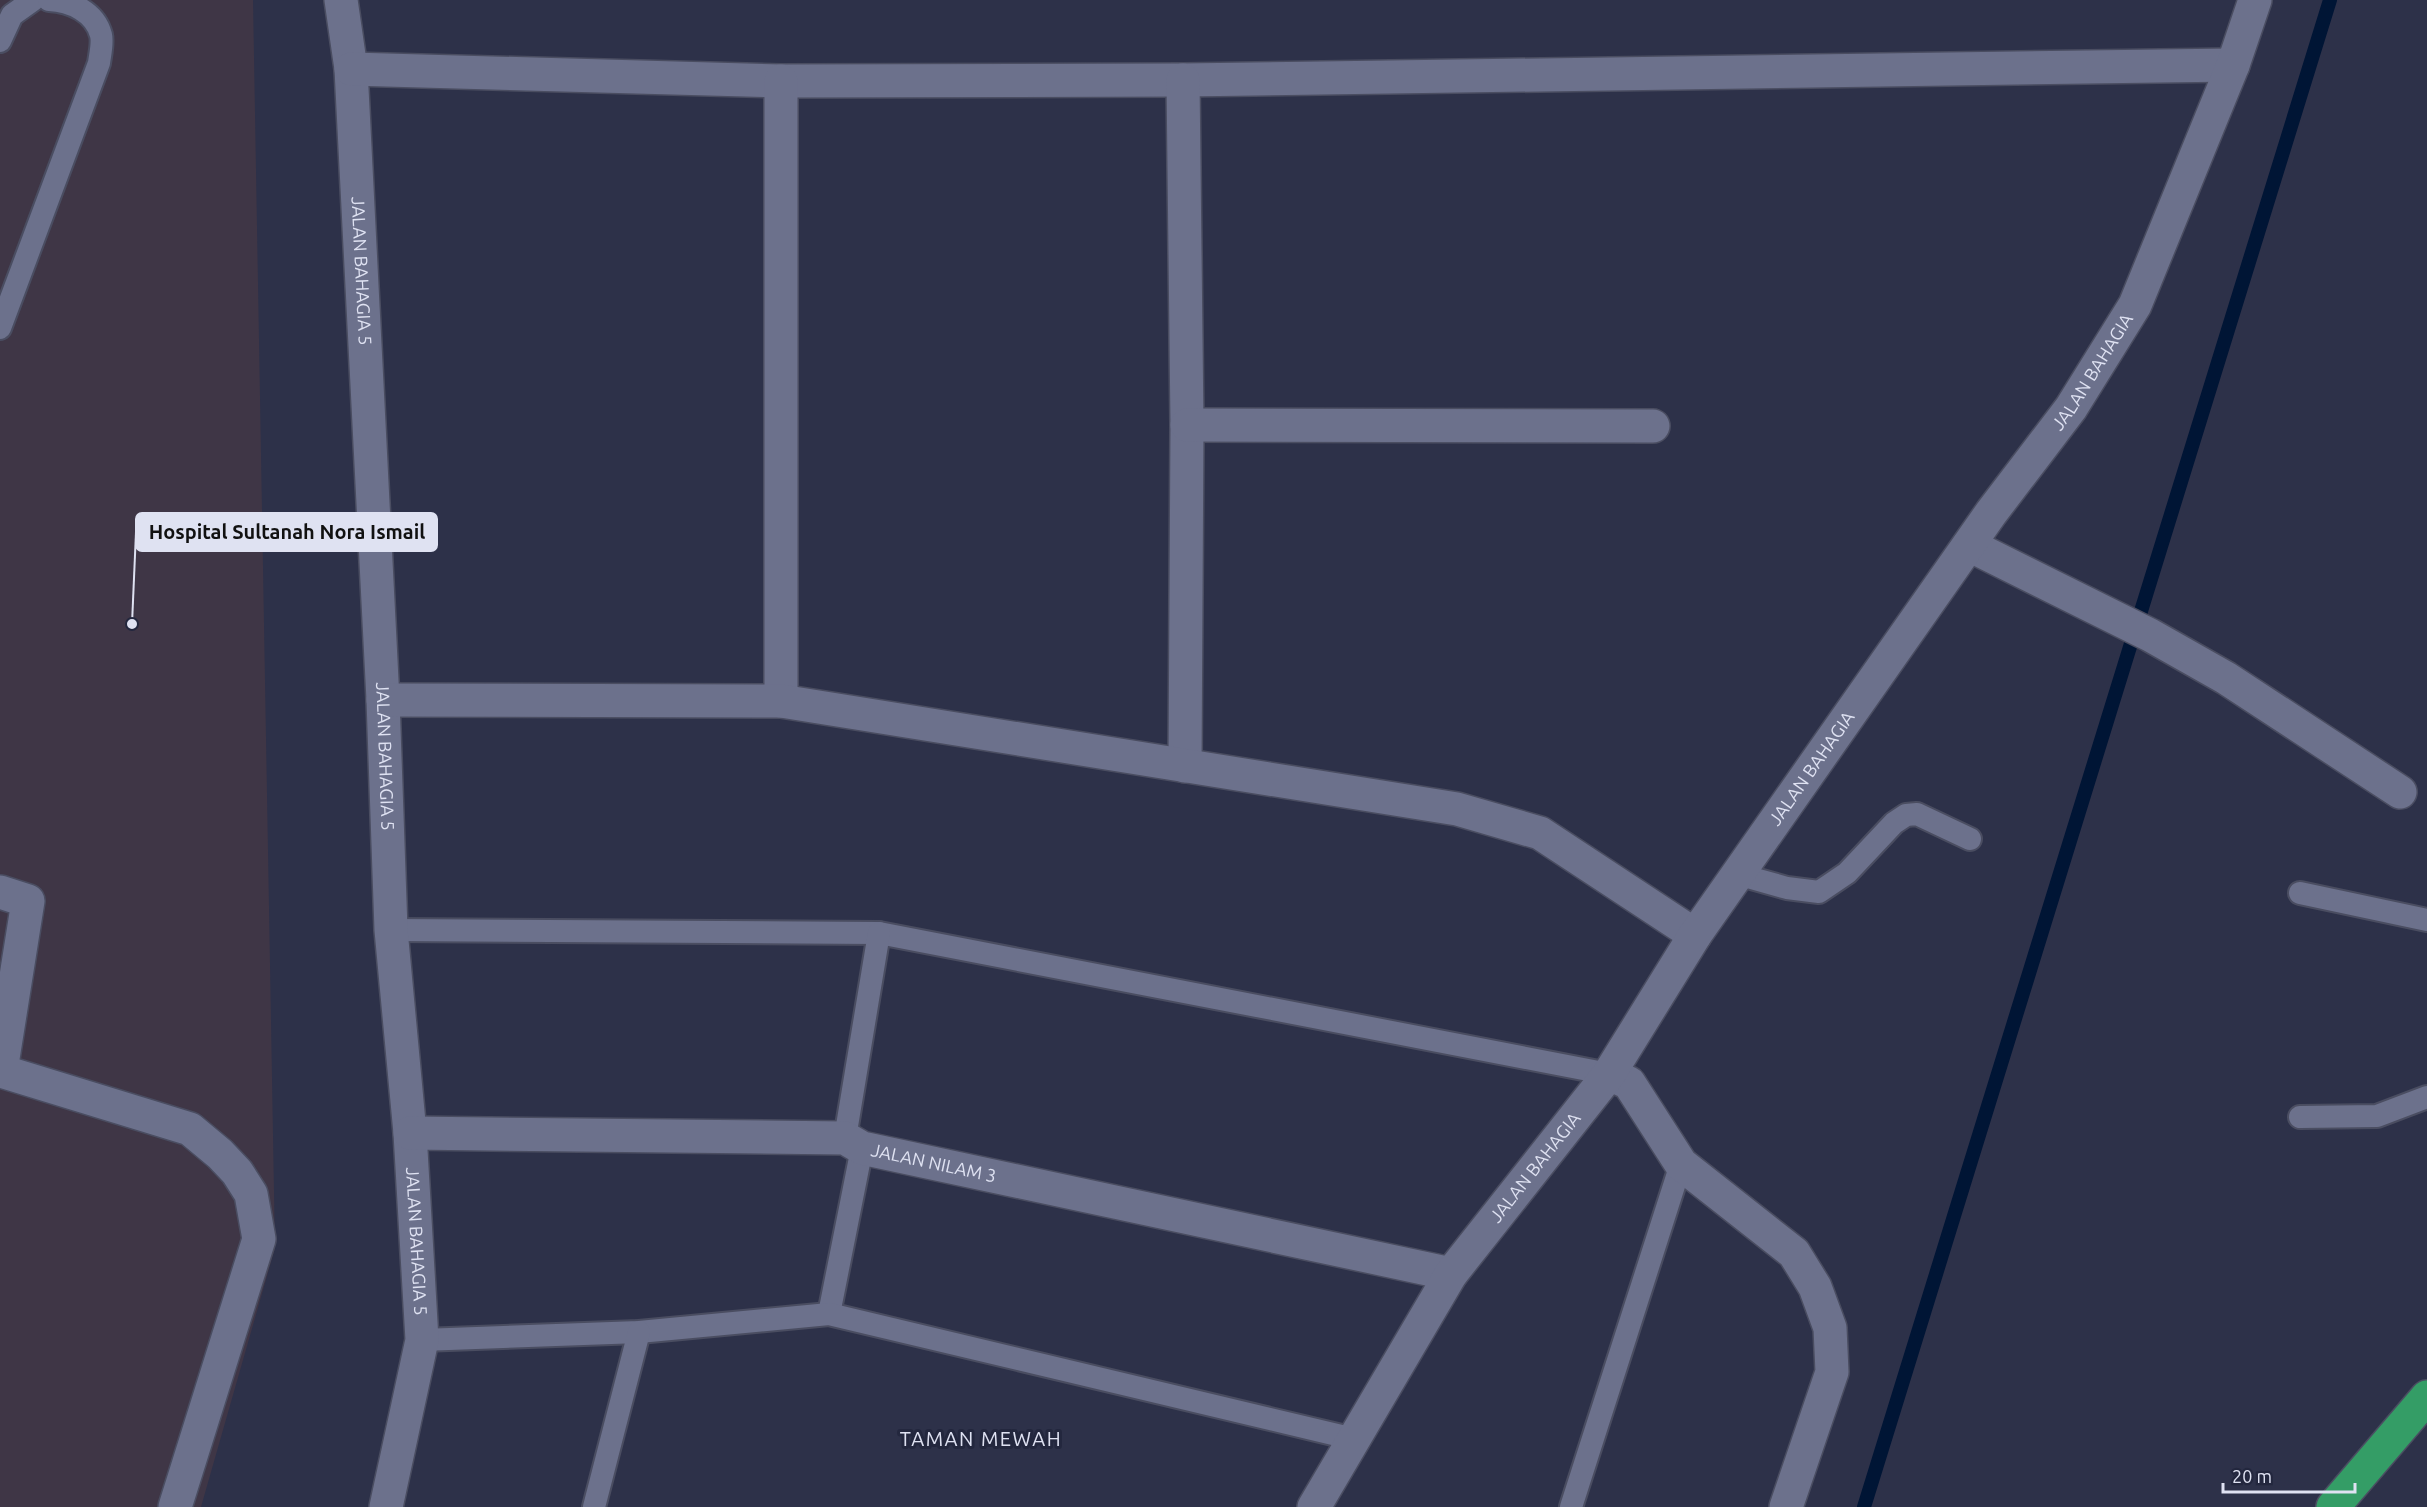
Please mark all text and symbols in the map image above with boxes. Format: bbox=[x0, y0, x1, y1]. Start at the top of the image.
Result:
street label: JALAN BAHAGIA 5 bbox=[348, 196, 376, 346]
street label: JALAN BAHAGIA bbox=[2047, 309, 2136, 434]
callout: Hospital Sultanah Nora Ismail bbox=[136, 513, 437, 551]
text: Hospital Sultanah Nora Ismail bbox=[149, 520, 425, 543]
street label: JALAN BAHAGIA 5 bbox=[373, 682, 399, 831]
street label: JALAN BAHAGIA bbox=[1764, 707, 1858, 829]
street label: JALAN BAHAGIA bbox=[1485, 1108, 1584, 1226]
street label: JALAN NILAM 3 bbox=[869, 1139, 998, 1185]
street label: JALAN BAHAGIA 5 bbox=[403, 1166, 432, 1316]
district label: TAMAN MEWAH bbox=[900, 1427, 1062, 1450]
scale bar bbox=[2223, 1456, 2355, 1494]
text: 20 m bbox=[2232, 1466, 2272, 1486]

